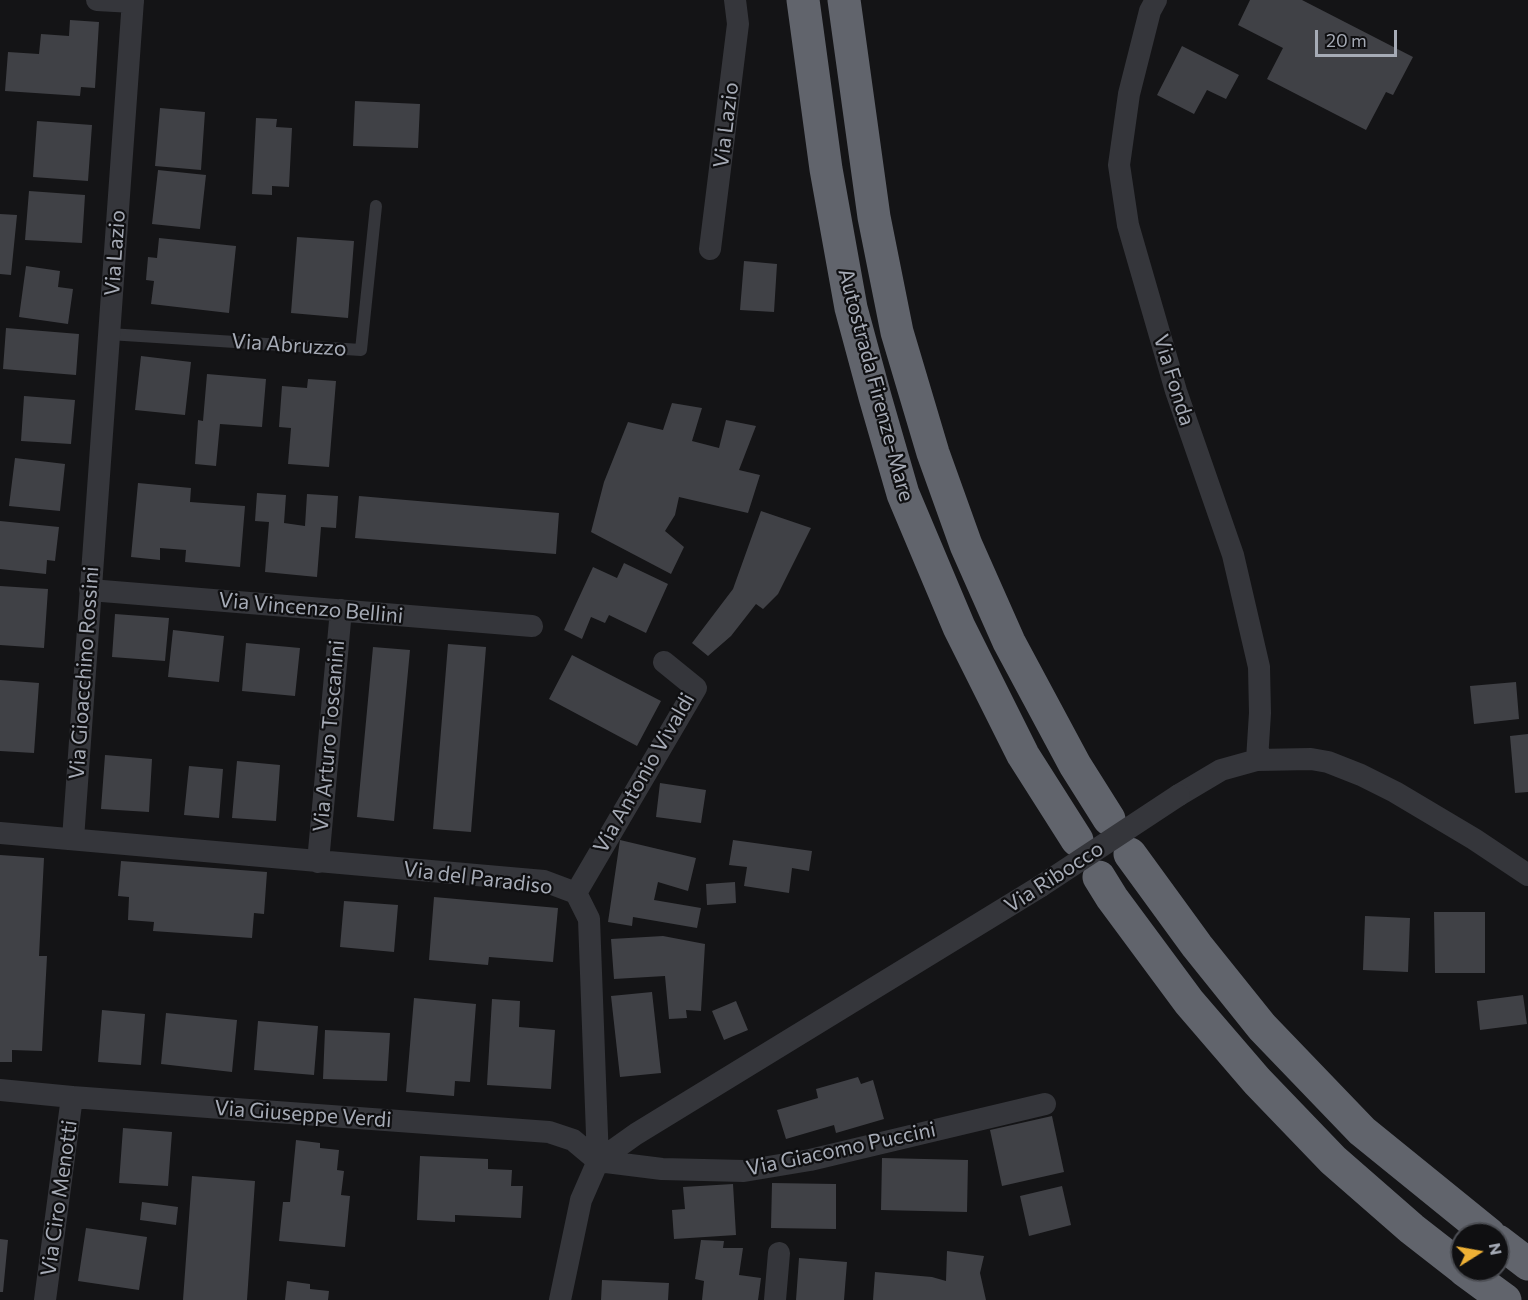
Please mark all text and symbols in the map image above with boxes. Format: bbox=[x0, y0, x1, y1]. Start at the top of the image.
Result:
scale bar bbox=[1318, 18, 1400, 56]
text: 20 m bbox=[1326, 29, 1367, 51]
street label: Via Lazio bbox=[708, 81, 744, 169]
street label: Via Lazio bbox=[99, 209, 131, 297]
street label: Autostrada Firenze-Mare bbox=[833, 266, 919, 504]
street label: Via Abruzzo bbox=[231, 328, 347, 362]
street label: Via Fonda bbox=[1148, 331, 1200, 429]
street label: Via Gioacchino Rossini bbox=[64, 566, 104, 780]
street label: Via Vincenzo Bellini bbox=[218, 587, 404, 629]
street label: Via Arturo Toscanini bbox=[308, 639, 350, 833]
street label: Via Antonio Vivaldi bbox=[588, 689, 700, 857]
street label: Via Ribocco bbox=[1000, 836, 1108, 918]
street label: Via del Paradiso bbox=[402, 856, 554, 900]
street label: Via Giuseppe Verdi bbox=[214, 1095, 392, 1133]
street label: Via Giacomo Puccini bbox=[744, 1117, 938, 1181]
street label: Via Ciro Menotti bbox=[36, 1118, 82, 1278]
north arrow bbox=[1450, 1222, 1510, 1282]
text: N bbox=[1486, 1241, 1507, 1257]

